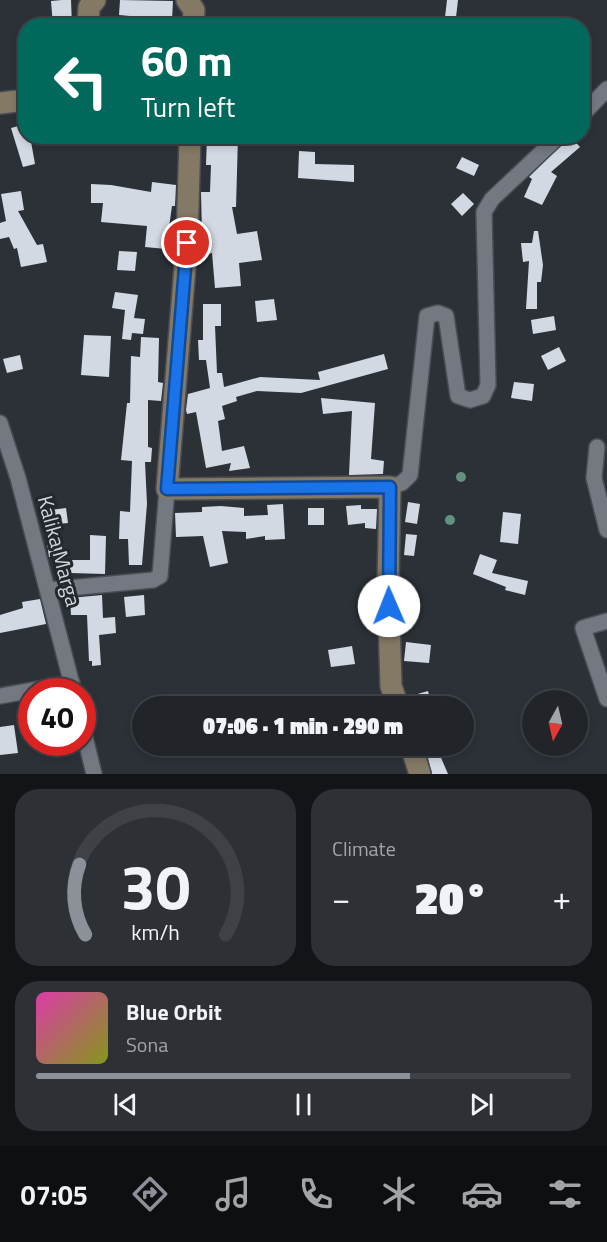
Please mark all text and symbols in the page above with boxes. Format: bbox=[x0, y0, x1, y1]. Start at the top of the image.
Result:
text: 60 m bbox=[141, 28, 233, 92]
icon: left bbox=[42, 42, 120, 120]
text: Turn left bbox=[141, 86, 235, 127]
pin bbox=[161, 217, 212, 268]
icon: arrive bbox=[170, 226, 203, 259]
street label: Kalika Marga bbox=[30, 492, 90, 610]
position arrow bbox=[357, 574, 421, 638]
speed limit sign: 40 bbox=[18, 678, 96, 756]
north arrow bbox=[522, 690, 588, 756]
map controls bbox=[522, 690, 588, 756]
text: 07:06 · 1 min · 290 m bbox=[203, 709, 403, 743]
text: Climate bbox=[332, 833, 396, 864]
text: 30 bbox=[121, 838, 190, 933]
text: 20° bbox=[414, 863, 489, 931]
text: − bbox=[332, 873, 350, 923]
text: + bbox=[553, 873, 571, 923]
text: km/h bbox=[131, 916, 180, 948]
text: Blue Orbit bbox=[126, 995, 222, 1029]
text: Sona bbox=[126, 1029, 168, 1060]
icon: previous bbox=[109, 1088, 142, 1121]
icon: pause bbox=[287, 1088, 320, 1121]
icon: next bbox=[465, 1088, 498, 1121]
icon: directions bbox=[129, 1173, 171, 1215]
icon: music bbox=[212, 1173, 254, 1215]
icon: phone bbox=[295, 1173, 337, 1215]
icon: climate bbox=[378, 1173, 420, 1215]
icon: car bbox=[461, 1173, 503, 1215]
icon: filters bbox=[544, 1173, 586, 1215]
text: 07:05 bbox=[21, 1174, 88, 1215]

